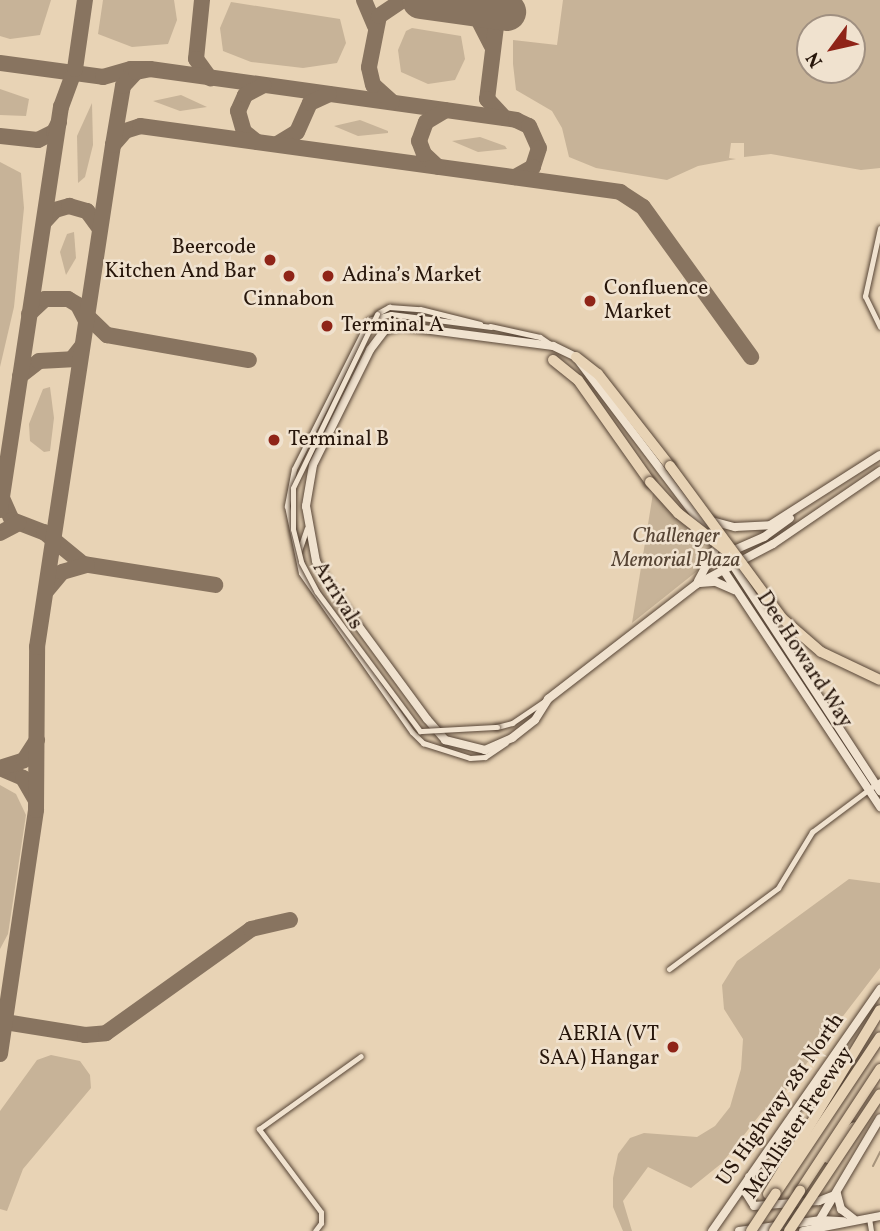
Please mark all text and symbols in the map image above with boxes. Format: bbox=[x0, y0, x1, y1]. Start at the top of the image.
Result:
north arrow bbox=[796, 14, 866, 84]
text: N bbox=[800, 46, 830, 72]
place label: Beercode Kitchen And Bar bbox=[105, 235, 256, 285]
marker: Beercode Kitchen And Bar bbox=[262, 252, 278, 268]
place label: Adina’s Market bbox=[342, 263, 482, 289]
marker: Cinnabon bbox=[281, 268, 297, 284]
marker: Adina’s Market bbox=[320, 268, 336, 284]
place label: Confluence Market bbox=[604, 276, 708, 326]
place label: Cinnabon bbox=[244, 287, 334, 313]
marker: Confluence Market bbox=[582, 293, 598, 309]
place label: Terminal A bbox=[341, 313, 444, 339]
marker: Terminal A bbox=[319, 318, 335, 334]
place label: Terminal B bbox=[288, 427, 389, 453]
marker: Terminal B bbox=[266, 432, 282, 448]
park label: Challenger Memorial Plaza bbox=[612, 524, 740, 574]
street label: Arrivals bbox=[306, 557, 368, 635]
street label: Dee Howard Way bbox=[750, 587, 858, 733]
street label: US Highway 281 North bbox=[712, 1008, 850, 1192]
place label: AERIA (VT SAA) Hangar bbox=[539, 1022, 659, 1072]
marker: AERIA (VT SAA) Hangar bbox=[665, 1039, 681, 1055]
street label: McAllister Freeway bbox=[739, 1042, 859, 1204]

